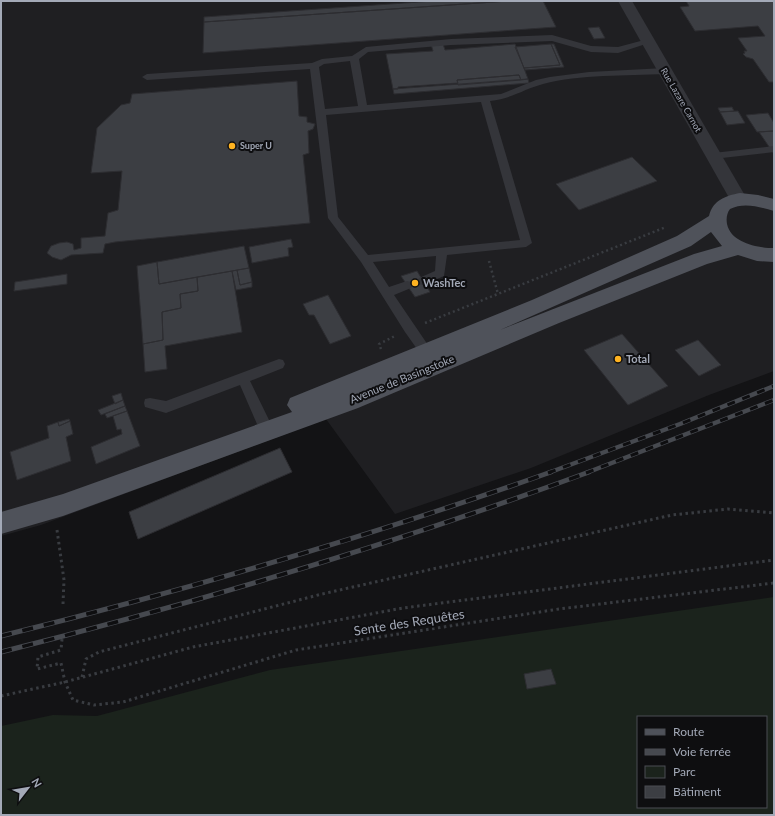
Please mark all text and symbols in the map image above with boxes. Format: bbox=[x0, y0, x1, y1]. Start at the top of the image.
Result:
street label: Rue Lazare Carnot bbox=[659, 66, 705, 134]
place label: Super U bbox=[240, 140, 272, 151]
marker: Super U bbox=[227, 141, 237, 151]
place label: WashTec bbox=[423, 276, 466, 289]
marker: WashTec bbox=[410, 278, 420, 288]
street label: Avenue de Basingstoke bbox=[348, 352, 456, 406]
place label: Total bbox=[626, 352, 650, 365]
marker: Total bbox=[613, 354, 623, 364]
street label: Sente des Requêtes bbox=[352, 605, 466, 639]
legend bbox=[637, 716, 767, 808]
text: Route bbox=[673, 724, 704, 739]
text: Voie ferrée bbox=[673, 744, 731, 759]
text: Parc bbox=[673, 764, 696, 779]
north arrow bbox=[8, 768, 48, 808]
text: N bbox=[29, 776, 45, 790]
text: Bâtiment bbox=[673, 784, 722, 799]

